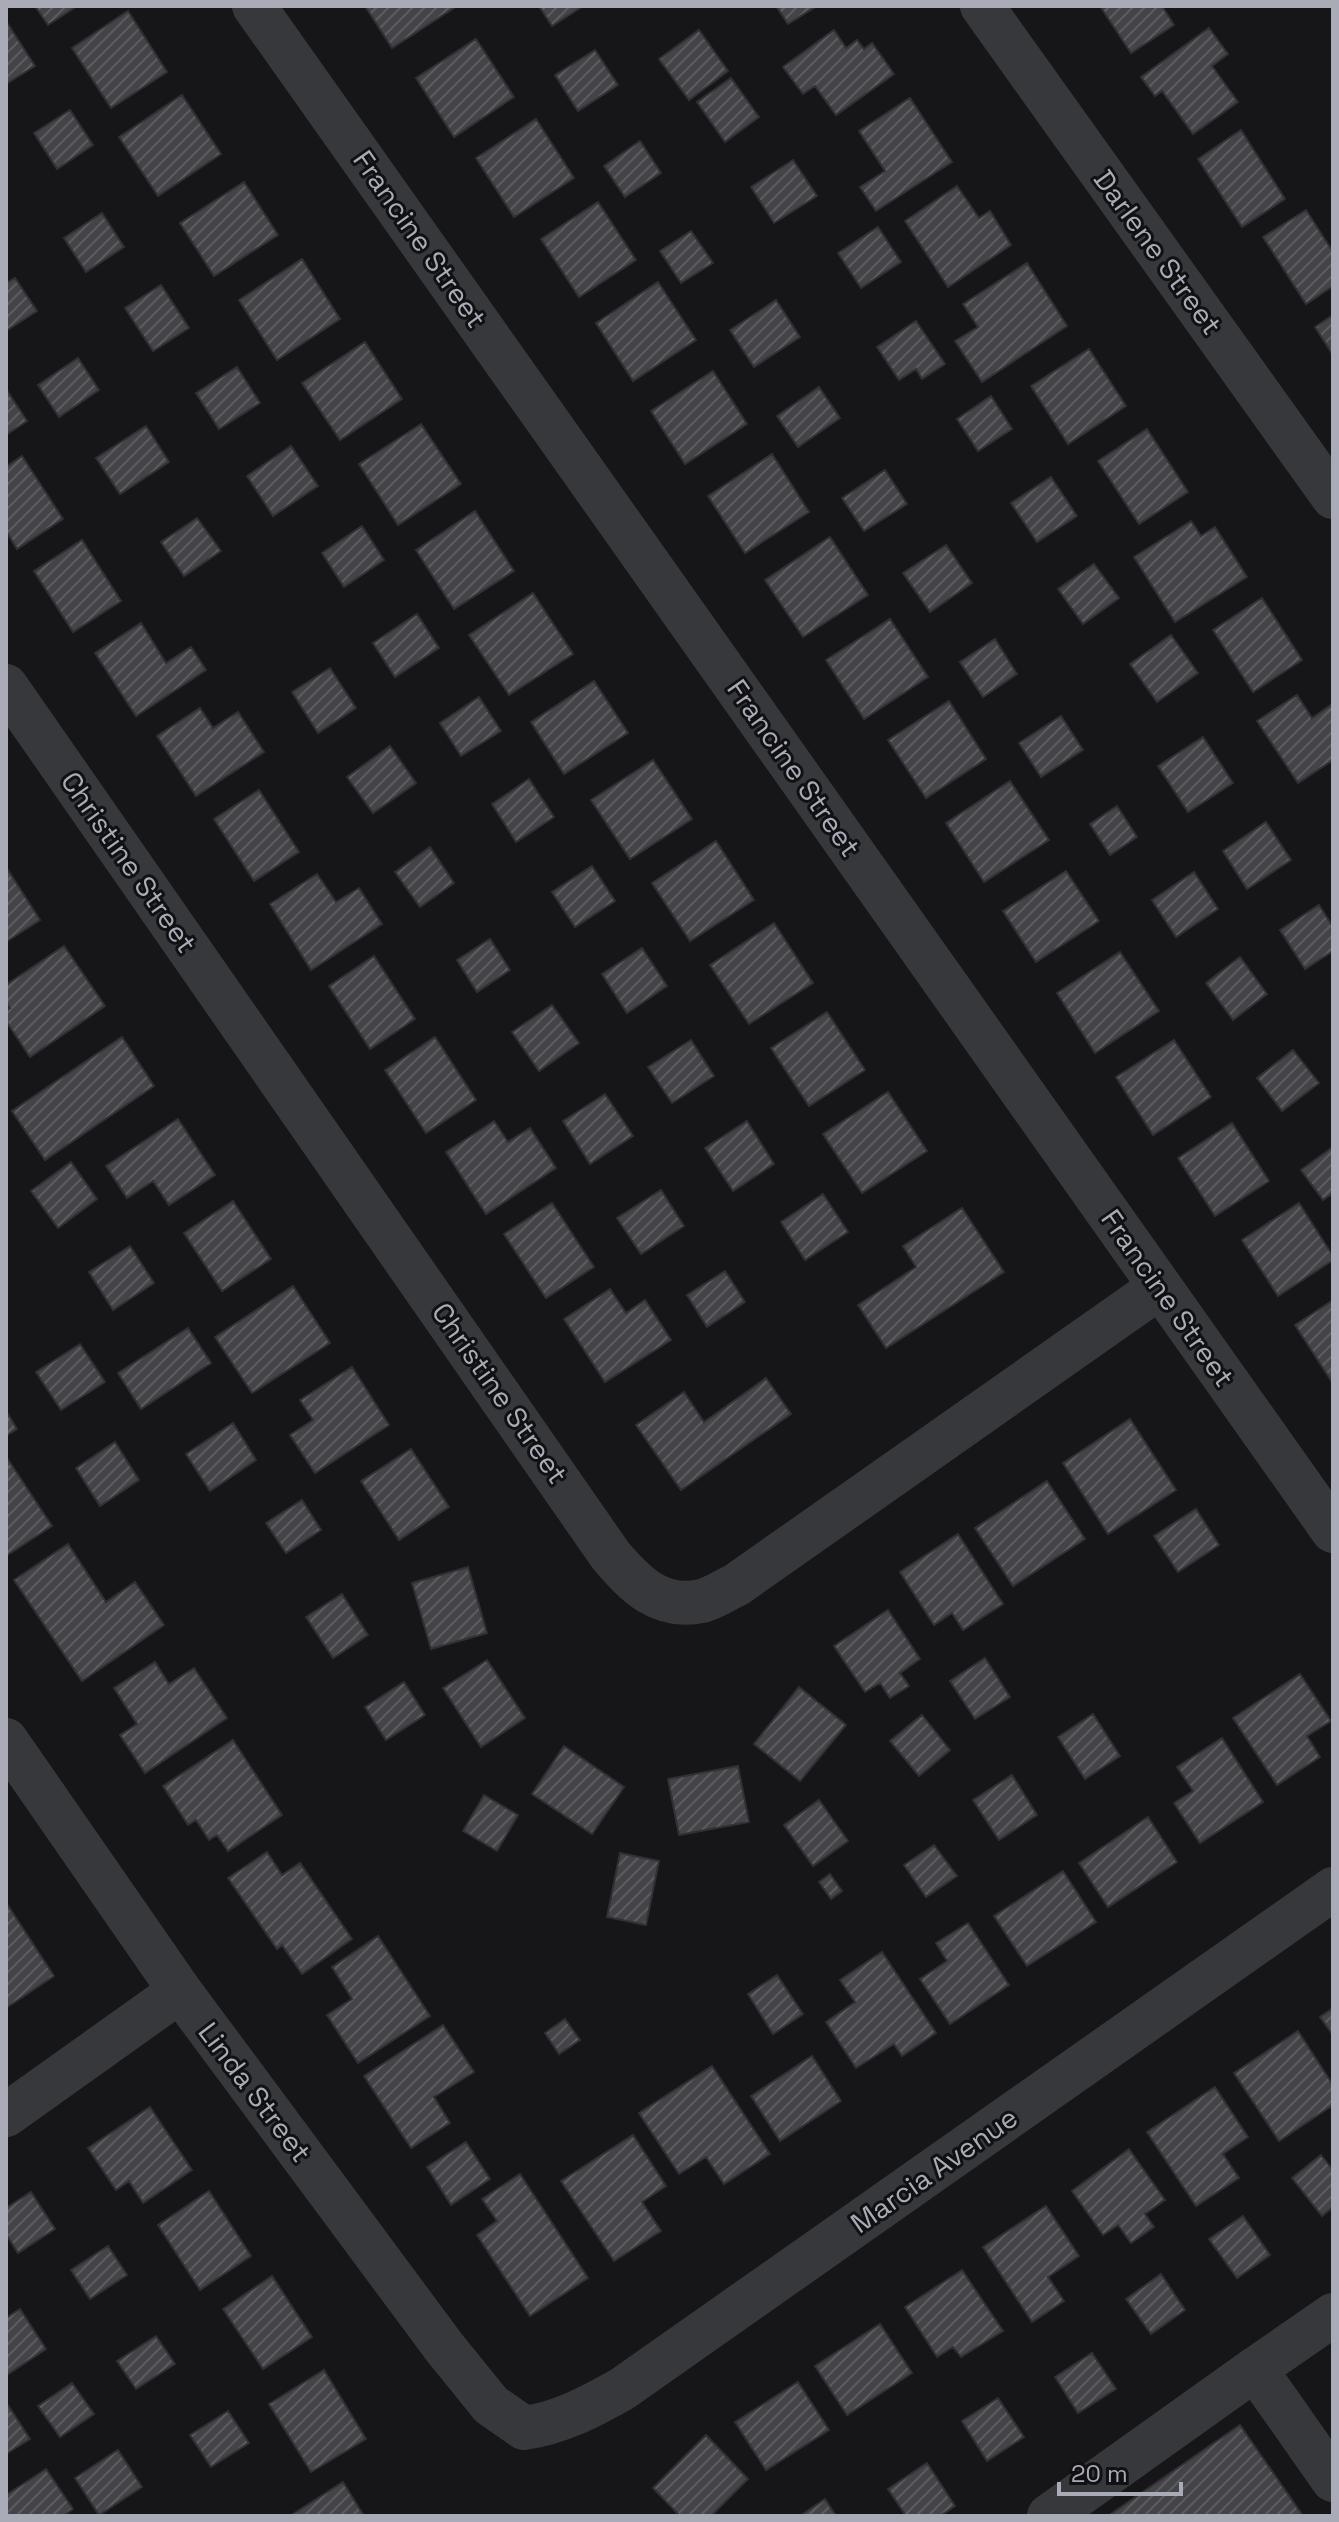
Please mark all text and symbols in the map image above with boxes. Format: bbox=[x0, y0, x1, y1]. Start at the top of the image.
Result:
street label: Francine Street bbox=[345, 143, 495, 335]
street label: Darlene Street bbox=[1086, 162, 1230, 342]
street label: Francine Street bbox=[719, 672, 869, 864]
street label: Christine Street bbox=[53, 764, 205, 960]
street label: Francine Street bbox=[1093, 1202, 1243, 1394]
street label: Christine Street bbox=[424, 1295, 576, 1491]
street label: Linda Street bbox=[191, 2015, 319, 2169]
street label: Marcia Avenue bbox=[843, 2099, 1025, 2241]
scale bar bbox=[1059, 2446, 1181, 2496]
text: 20 m bbox=[1071, 2458, 1128, 2489]

